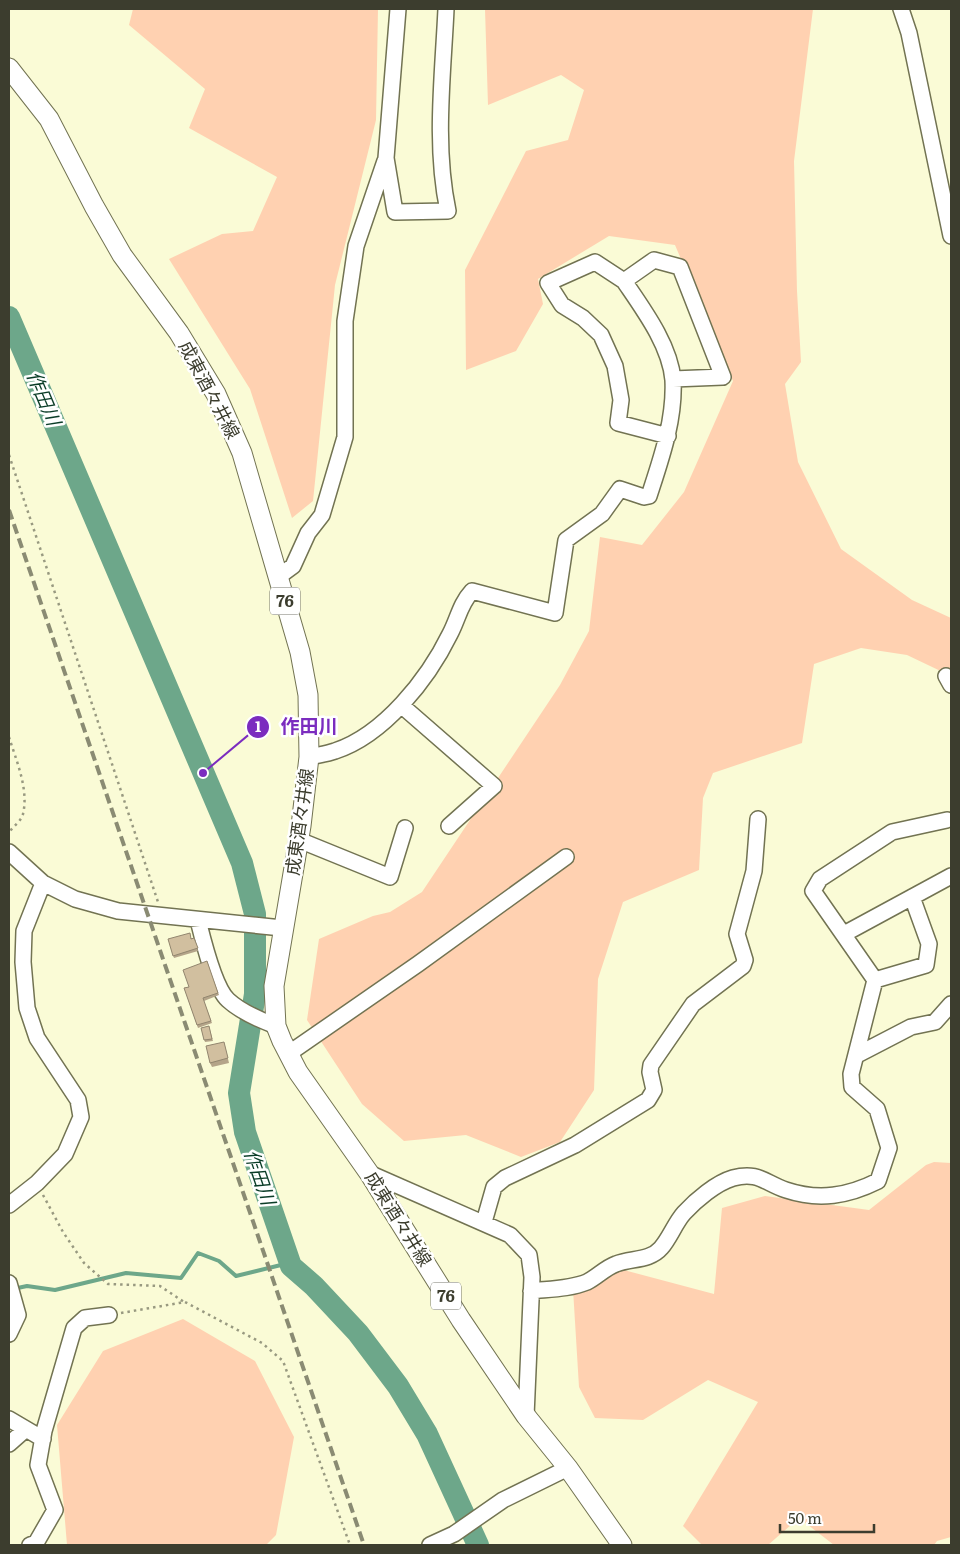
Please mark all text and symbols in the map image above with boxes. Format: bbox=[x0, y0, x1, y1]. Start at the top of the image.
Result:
street label: 成東酒々井線 bbox=[173, 335, 248, 443]
water label: 作田川 bbox=[21, 366, 70, 431]
road number: 76 bbox=[270, 588, 300, 614]
callout: 作田川 bbox=[246, 710, 348, 744]
text: 作田川 bbox=[280, 711, 338, 739]
text: 1 bbox=[255, 714, 261, 737]
street label: 成東酒々井線 bbox=[278, 766, 319, 877]
water label: 作田川 bbox=[238, 1145, 284, 1210]
street label: 成東酒々井線 bbox=[359, 1165, 439, 1271]
road number: 76 bbox=[431, 1282, 461, 1310]
scale bar bbox=[780, 1502, 874, 1534]
text: 50 m bbox=[788, 1506, 822, 1529]

